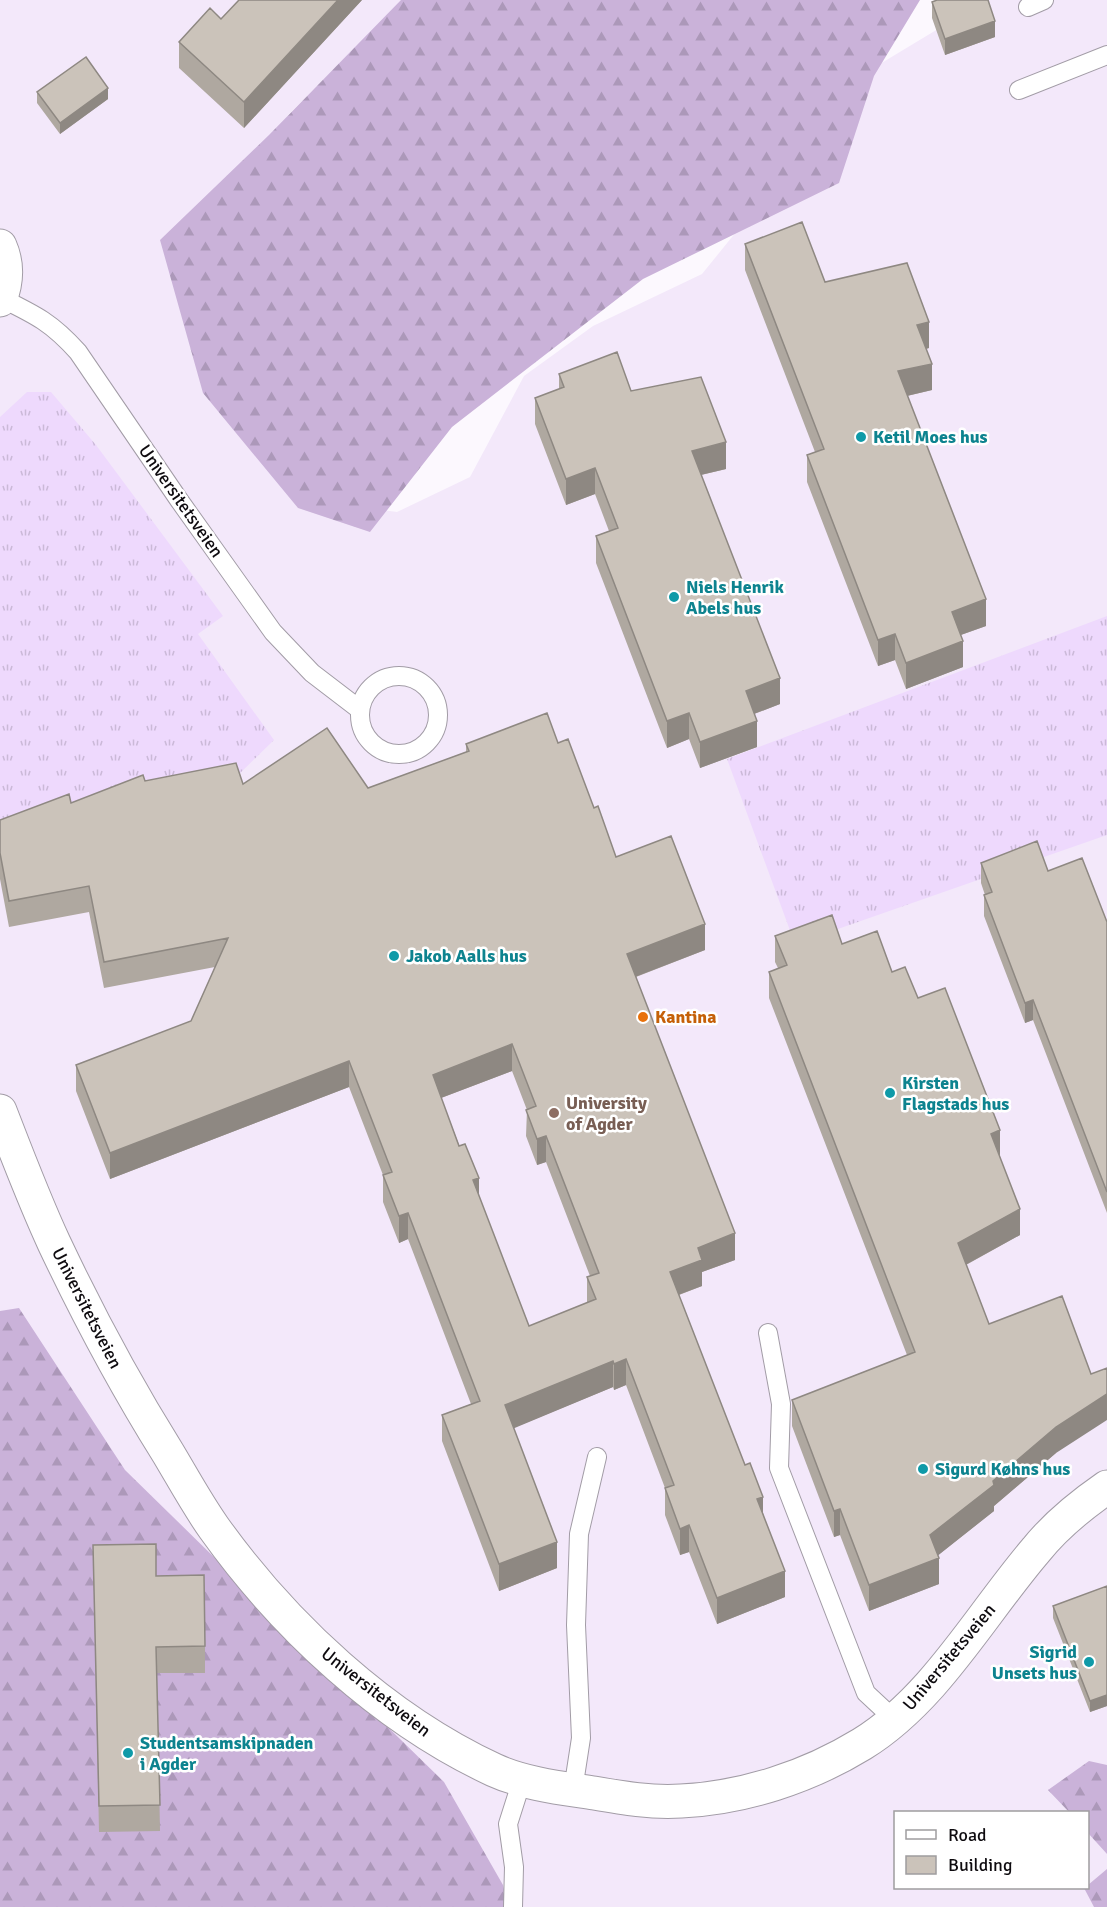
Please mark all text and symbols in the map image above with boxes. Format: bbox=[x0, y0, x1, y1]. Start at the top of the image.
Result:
place label: Ketil Moes hus bbox=[873, 426, 988, 448]
marker: Ketil Moes hus bbox=[854, 430, 868, 444]
street label: Universitetsveien bbox=[134, 440, 228, 562]
place label: Niels Henrik Abels hus bbox=[686, 576, 784, 619]
marker: Niels Henrik Abels hus bbox=[667, 590, 681, 604]
place label: Jakob Aalls hus bbox=[406, 945, 527, 967]
marker: Jakob Aalls hus bbox=[387, 949, 401, 963]
place label: Kantina bbox=[655, 1006, 716, 1028]
marker: Kantina bbox=[636, 1010, 650, 1024]
place label: Kirsten Flagstads hus bbox=[902, 1072, 1009, 1115]
marker: Kirsten Flagstads hus bbox=[883, 1086, 897, 1100]
place label: University of Agder bbox=[566, 1092, 647, 1135]
marker: University of Agder bbox=[547, 1106, 561, 1120]
street label: Universitetsveien bbox=[47, 1244, 127, 1372]
place label: Sigurd Køhns hus bbox=[935, 1458, 1070, 1480]
marker: Sigurd Køhns hus bbox=[916, 1462, 930, 1476]
street label: Universitetsveien bbox=[898, 1599, 1000, 1715]
place label: Sigrid Unsets hus bbox=[992, 1641, 1077, 1684]
street label: Universitetsveien bbox=[317, 1642, 435, 1742]
marker: Sigrid Unsets hus bbox=[1082, 1655, 1096, 1669]
place label: Studentsamskipnaden i Agder bbox=[140, 1732, 314, 1775]
marker: Studentsamskipnaden i Agder bbox=[121, 1746, 135, 1760]
legend bbox=[894, 1811, 1089, 1889]
text: Road bbox=[948, 1824, 987, 1846]
text: Building bbox=[948, 1854, 1012, 1876]

